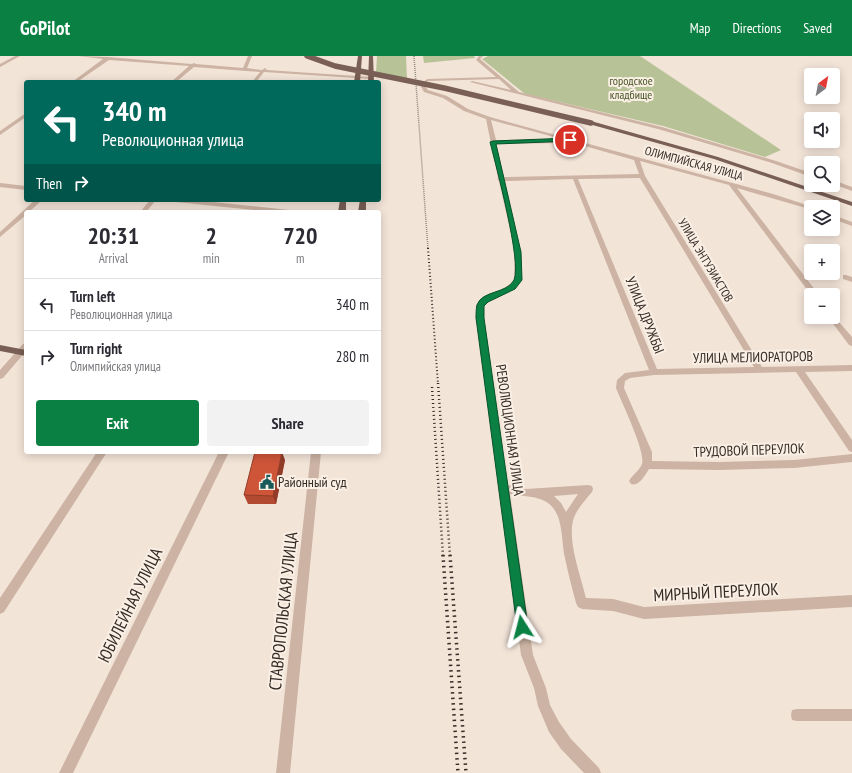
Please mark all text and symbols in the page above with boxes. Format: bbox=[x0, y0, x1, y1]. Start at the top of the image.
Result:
text: GoPilot bbox=[20, 16, 70, 40]
text: Map bbox=[690, 19, 710, 37]
text: Directions bbox=[732, 19, 781, 37]
text: Saved bbox=[803, 19, 832, 37]
north arrow bbox=[804, 68, 840, 104]
map controls bbox=[804, 68, 840, 324]
park label: городское кладбище bbox=[609, 73, 653, 102]
text: 340 m bbox=[102, 92, 166, 129]
icon: left bbox=[36, 96, 88, 148]
button: sound bbox=[804, 112, 840, 148]
pin bbox=[553, 123, 587, 157]
text: Революционная улица bbox=[102, 128, 244, 151]
icon: arrive bbox=[559, 129, 581, 151]
street label: ОЛИМПИЙСКАЯ УЛИЦА bbox=[643, 143, 745, 183]
button: search bbox=[804, 156, 840, 192]
icon: right bbox=[70, 172, 92, 194]
text: Then bbox=[36, 174, 62, 193]
button: layers bbox=[804, 200, 840, 236]
street label: УЛИЦА ЭНТУЗИАСТОВ bbox=[675, 216, 737, 305]
text: 20:31 bbox=[87, 220, 139, 251]
text: 2 bbox=[205, 220, 217, 251]
text: 720 bbox=[283, 220, 318, 251]
button: + bbox=[804, 244, 840, 280]
text: Arrival bbox=[99, 250, 128, 267]
text: min bbox=[203, 250, 220, 267]
text: m bbox=[296, 250, 305, 267]
street label: УЛИЦА ДРУЖБЫ bbox=[621, 274, 669, 356]
text: Turn left bbox=[70, 287, 115, 306]
button: − bbox=[804, 288, 840, 324]
icon: left bbox=[36, 294, 58, 316]
text: 340 m bbox=[336, 295, 369, 314]
text: Революционная улица bbox=[70, 306, 173, 323]
text: Turn right bbox=[70, 339, 122, 358]
icon: right bbox=[36, 346, 58, 368]
text: 280 m bbox=[336, 347, 369, 366]
street label: УЛИЦА МЕЛИОРАТОРОВ bbox=[693, 347, 813, 367]
text: Олимпийская улица bbox=[70, 358, 161, 375]
street label: РЕВОЛЮЦИОННАЯ УЛИЦА bbox=[492, 363, 528, 497]
button: Exit bbox=[36, 400, 199, 446]
button: Share bbox=[207, 400, 369, 446]
street label: ТРУДОВОЙ ПЕРЕУЛОК bbox=[693, 439, 805, 461]
place label: Районный суд bbox=[278, 473, 347, 491]
public building icon: Районный суд bbox=[259, 474, 275, 490]
street label: СТАВРОПОЛЬСКАЯ УЛИЦА bbox=[264, 531, 302, 691]
street label: ЮБИЛЕЙНАЯ УЛИЦА bbox=[93, 544, 167, 666]
street label: МИРНЫЙ ПЕРЕУЛОК bbox=[653, 578, 779, 606]
position arrow bbox=[501, 606, 543, 648]

